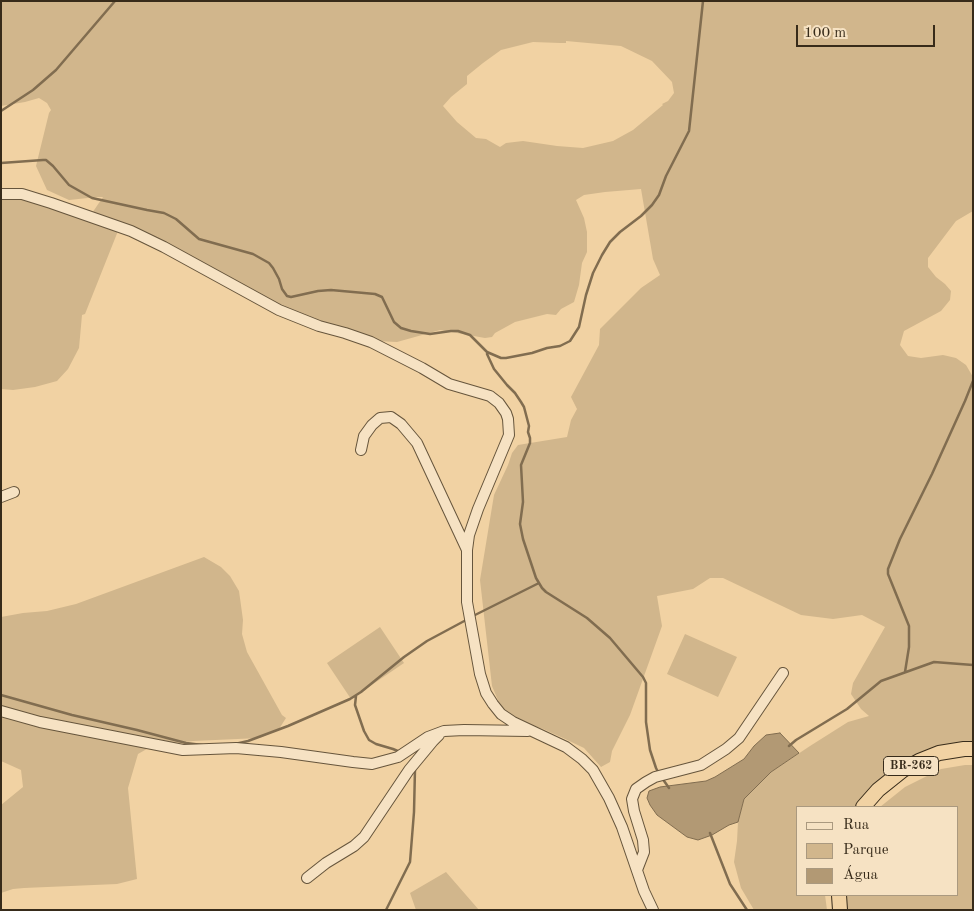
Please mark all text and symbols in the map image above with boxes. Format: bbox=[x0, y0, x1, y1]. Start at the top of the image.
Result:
scale bar bbox=[799, 15, 938, 47]
text: 100 m bbox=[804, 26, 846, 41]
road number: BR-262 bbox=[884, 756, 938, 776]
legend bbox=[796, 806, 959, 896]
text: Rua bbox=[843, 818, 869, 833]
text: Parque bbox=[843, 843, 889, 858]
text: Água bbox=[843, 868, 878, 883]

